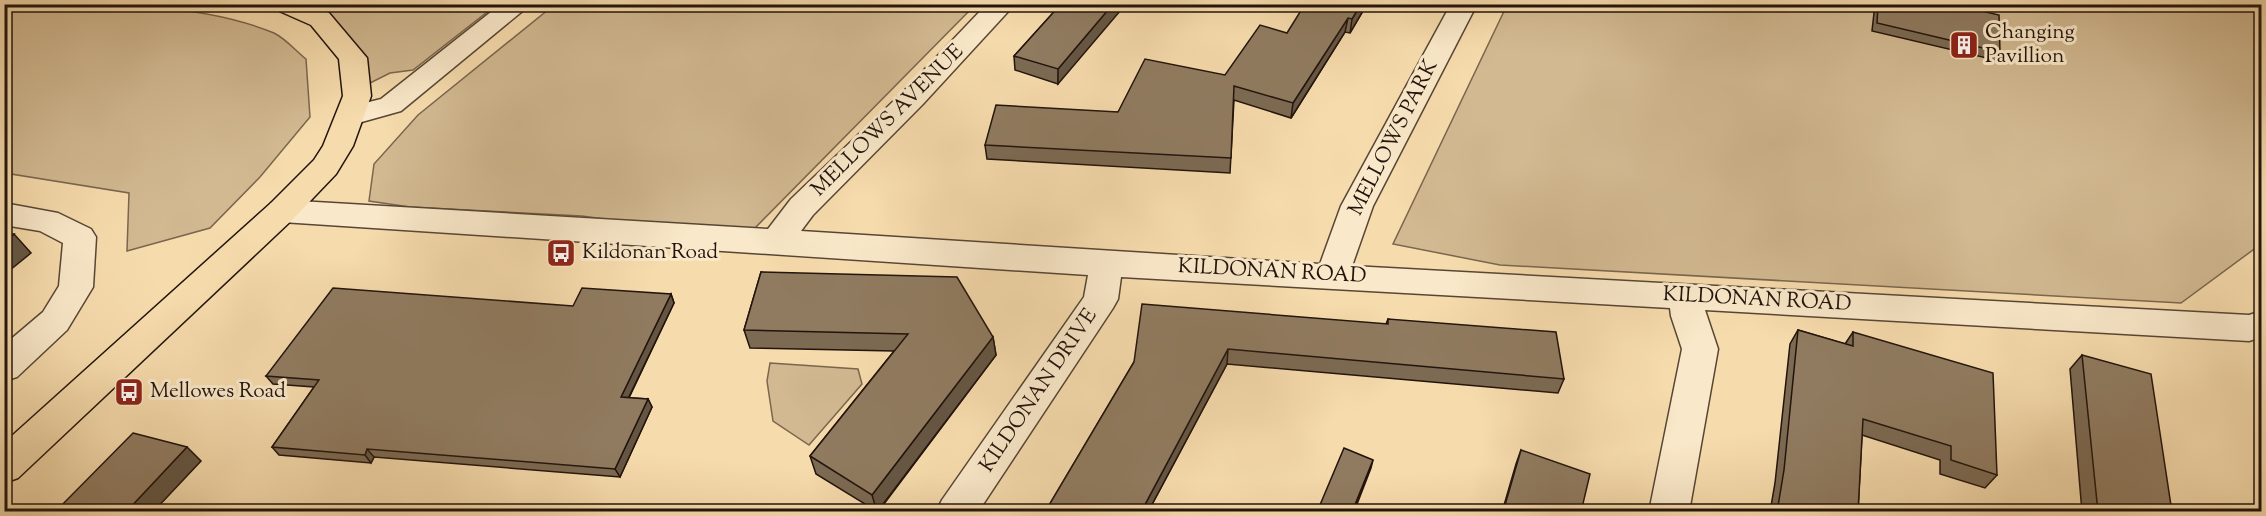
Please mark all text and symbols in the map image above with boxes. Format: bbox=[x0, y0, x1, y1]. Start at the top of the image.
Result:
place label: Changing Pavillion bbox=[1985, 18, 2075, 72]
building icon: Changing Pavillion bbox=[1948, 29, 1980, 61]
street label: MELLOWS AVENUE bbox=[805, 38, 971, 204]
street label: MELLOWS PARK bbox=[1342, 55, 1446, 221]
bus stop icon: Kildonan Road bbox=[545, 237, 577, 269]
place label: Kildonan Road bbox=[582, 238, 718, 268]
street label: KILDONAN ROAD bbox=[1177, 252, 1367, 292]
street label: KILDONAN ROAD bbox=[1662, 280, 1852, 320]
street label: KILDONAN DRIVE bbox=[973, 303, 1105, 479]
bus stop icon: Mellowes Road bbox=[113, 376, 145, 408]
place label: Mellowes Road bbox=[150, 377, 286, 407]

